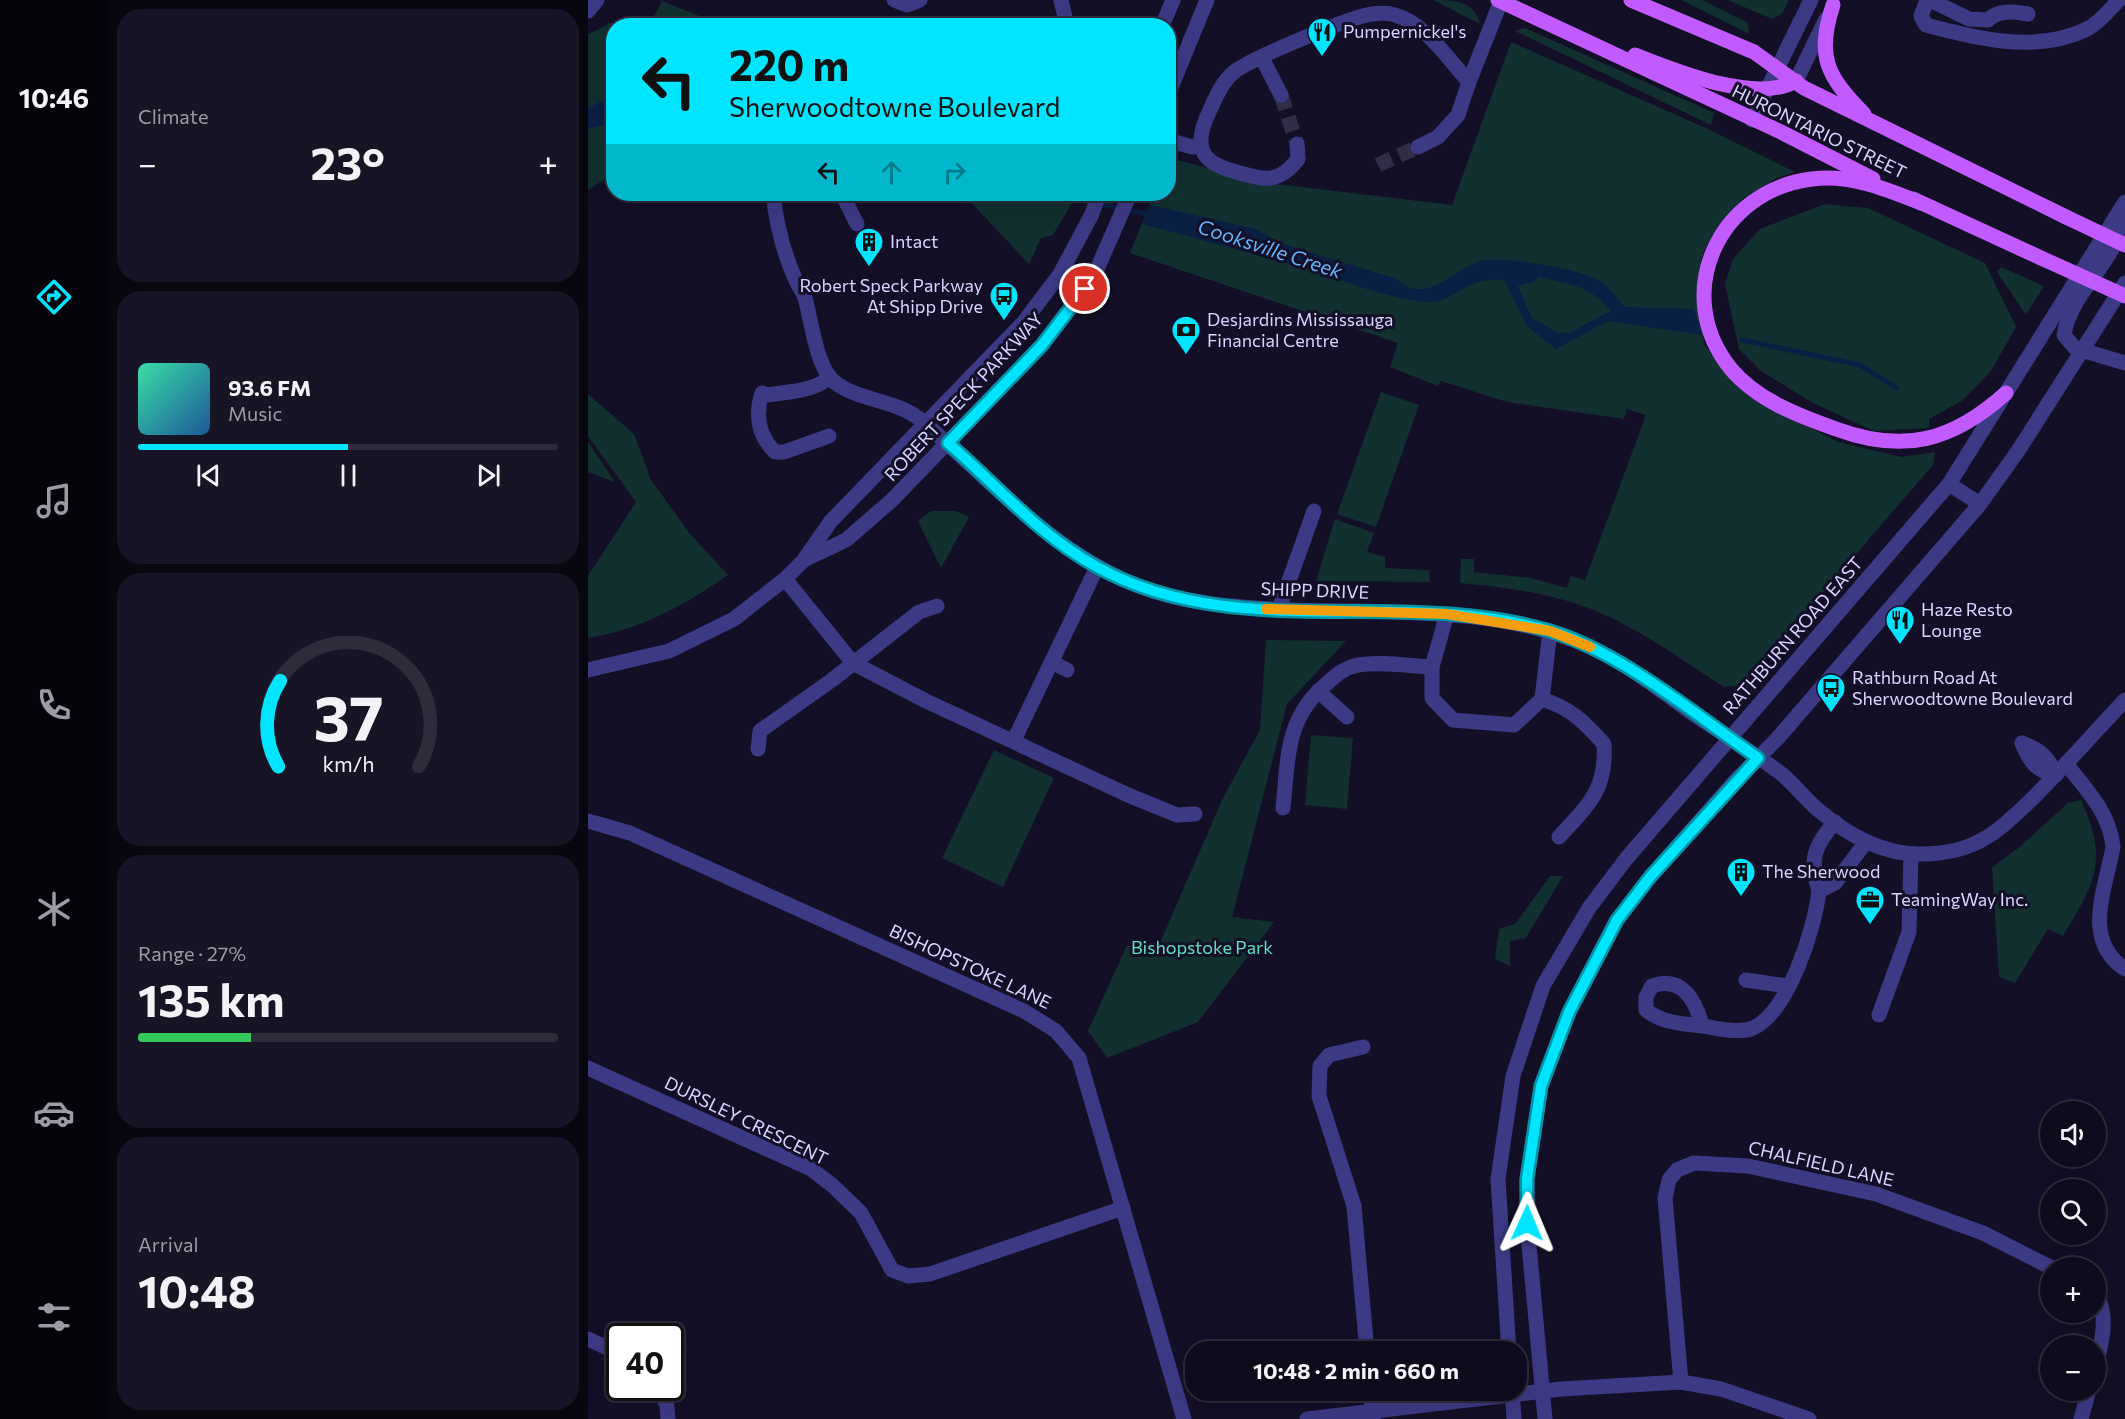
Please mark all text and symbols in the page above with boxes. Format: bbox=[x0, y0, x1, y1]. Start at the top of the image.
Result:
restaurant icon: Pumpernickel's bbox=[1306, 16, 1338, 58]
place label: Pumpernickel's bbox=[1343, 20, 1466, 42]
text: 220 m bbox=[729, 38, 849, 90]
icon: left bbox=[630, 42, 708, 120]
street label: HURONTARIO STREET bbox=[1729, 79, 1910, 183]
text: 10:46 bbox=[19, 81, 89, 114]
text: Sherwoodtowne Boulevard bbox=[729, 90, 1060, 123]
text: Climate bbox=[138, 104, 208, 128]
text: 23° bbox=[311, 134, 385, 189]
text: − bbox=[138, 142, 157, 183]
text: + bbox=[539, 142, 558, 183]
icon: left bbox=[812, 156, 845, 189]
icon: ahead bbox=[875, 156, 908, 189]
icon: right bbox=[938, 156, 971, 189]
water label: Cooksville Creek bbox=[1195, 213, 1347, 283]
building icon: Intact bbox=[853, 226, 885, 268]
place label: Intact bbox=[890, 230, 938, 252]
pin bbox=[1059, 263, 1110, 314]
icon: arrive bbox=[1068, 272, 1101, 305]
place label: Robert Speck Parkway At Shipp Drive bbox=[799, 274, 983, 317]
icon: directions bbox=[33, 276, 75, 318]
bus stop icon: Robert Speck Parkway At Shipp Drive bbox=[988, 280, 1020, 322]
street label: ROBERT SPECK PARKWAY bbox=[879, 307, 1047, 485]
place label: Desjardins Mississauga Financial Centre bbox=[1207, 308, 1394, 351]
bank icon: Desjardins Mississauga Financial Centre bbox=[1170, 314, 1202, 356]
text: 93.6 FM bbox=[228, 374, 311, 401]
text: Music bbox=[228, 401, 282, 425]
icon: previous bbox=[192, 459, 225, 492]
icon: pause bbox=[332, 459, 365, 492]
icon: next bbox=[472, 459, 505, 492]
icon: music bbox=[33, 480, 75, 522]
street label: RATHBURN ROAD EAST bbox=[1718, 552, 1867, 719]
street label: SHIPP DRIVE bbox=[1260, 577, 1370, 603]
place label: Haze Resto Lounge bbox=[1921, 598, 2013, 641]
restaurant icon: Haze Resto Lounge bbox=[1884, 604, 1916, 646]
place label: Rathburn Road At Sherwoodtowne Boulevard bbox=[1852, 666, 2073, 709]
bus stop icon: Rathburn Road At Sherwoodtowne Boulevard bbox=[1815, 672, 1847, 714]
text: 37 bbox=[313, 678, 383, 754]
icon: phone bbox=[33, 684, 75, 726]
text: km/h bbox=[322, 750, 374, 776]
building icon: The Sherwood bbox=[1725, 856, 1757, 898]
place label: The Sherwood bbox=[1762, 860, 1880, 882]
office icon: TeamingWay Inc. bbox=[1854, 884, 1886, 926]
icon: climate bbox=[33, 888, 75, 930]
place label: TeamingWay Inc. bbox=[1891, 888, 2028, 910]
street label: BISHOPSTOKE LANE bbox=[886, 919, 1055, 1013]
park label: Bishopstoke Park bbox=[1131, 936, 1273, 958]
text: Range · 27% bbox=[138, 941, 246, 965]
text: 135 km bbox=[138, 971, 285, 1026]
street label: DURSLEY CRESCENT bbox=[661, 1071, 832, 1169]
icon: car bbox=[33, 1092, 75, 1134]
map controls bbox=[2040, 1101, 2106, 1401]
button: sound bbox=[2040, 1101, 2106, 1167]
street label: CHALFIELD LANE bbox=[1746, 1136, 1896, 1190]
button: search bbox=[2040, 1179, 2106, 1245]
position arrow bbox=[1495, 1191, 1559, 1255]
text: Arrival bbox=[138, 1232, 199, 1256]
button: + bbox=[2040, 1257, 2106, 1323]
text: 10:48 bbox=[138, 1262, 256, 1317]
icon: filters bbox=[33, 1296, 75, 1338]
speed limit sign: 40 bbox=[606, 1323, 684, 1401]
button: − bbox=[2040, 1335, 2106, 1401]
text: 10:48 · 2 min · 660 m bbox=[1253, 1357, 1459, 1384]

